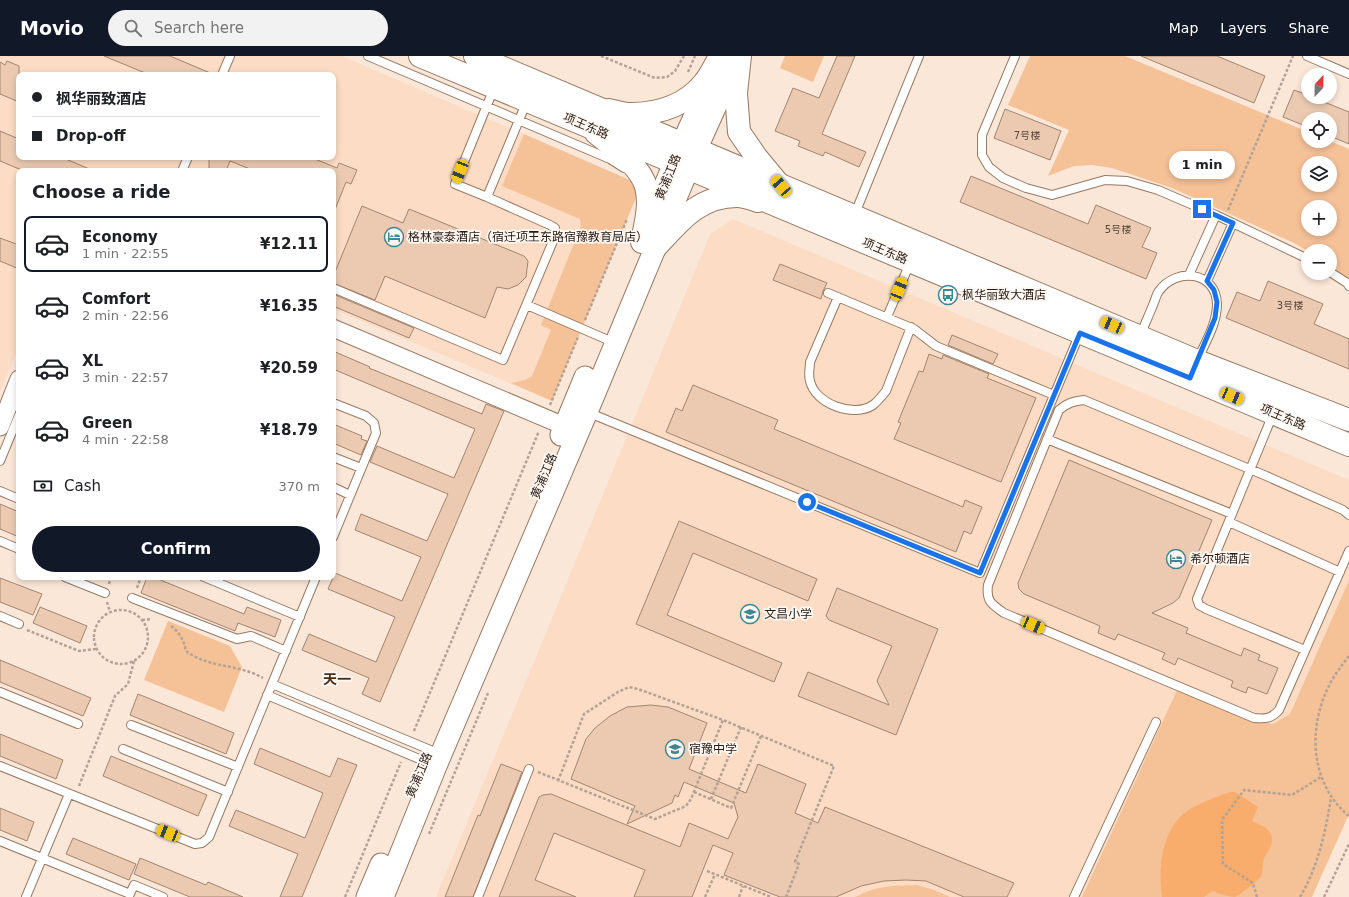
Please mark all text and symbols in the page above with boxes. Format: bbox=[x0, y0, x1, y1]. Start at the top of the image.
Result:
search box bbox=[108, 10, 388, 46]
text: Movio bbox=[20, 17, 84, 39]
icon: search bbox=[122, 17, 144, 39]
text: Search here bbox=[154, 19, 244, 37]
text: Map bbox=[1169, 20, 1198, 36]
text: Layers bbox=[1220, 20, 1267, 36]
text: Share bbox=[1289, 20, 1329, 36]
north arrow bbox=[1301, 68, 1337, 104]
map controls bbox=[1301, 68, 1337, 280]
text: 枫华丽致酒店 bbox=[56, 90, 146, 108]
street label: 项王东路 bbox=[561, 110, 611, 142]
button: locate bbox=[1301, 112, 1337, 148]
text: Drop-off bbox=[56, 127, 126, 145]
house number: 7号楼 bbox=[1014, 130, 1040, 141]
callout: 1 min bbox=[1169, 151, 1235, 179]
street label: 黄浦江路 bbox=[653, 152, 683, 202]
button: layers bbox=[1301, 156, 1337, 192]
text: 1 min bbox=[1182, 157, 1222, 172]
car bbox=[450, 158, 470, 184]
car bbox=[769, 173, 793, 199]
text: Choose a ride bbox=[32, 181, 171, 202]
route end bbox=[1193, 200, 1211, 218]
button: + bbox=[1301, 200, 1337, 236]
house number: 5号楼 bbox=[1105, 224, 1131, 235]
icon: car bbox=[34, 226, 70, 262]
hotel icon: 格林豪泰酒店（宿迁项王东路宿豫教育局店） bbox=[383, 226, 405, 248]
text: Economy bbox=[82, 228, 158, 246]
place label: 格林豪泰酒店（宿迁项王东路宿豫教育局店） bbox=[408, 230, 648, 244]
text: ¥12.11 bbox=[260, 235, 318, 253]
street label: 项王东路 bbox=[860, 235, 910, 267]
button: − bbox=[1301, 244, 1337, 280]
text: 1 min · 22:55 bbox=[82, 246, 169, 261]
car bbox=[889, 276, 909, 302]
bus stop icon: 枫华丽致大酒店 bbox=[937, 284, 959, 306]
icon: car bbox=[34, 288, 70, 324]
place label: 枫华丽致大酒店 bbox=[962, 288, 1046, 302]
text: Comfort bbox=[82, 290, 150, 308]
text: ¥16.35 bbox=[260, 297, 318, 315]
house number: 3号楼 bbox=[1277, 300, 1303, 311]
text: 2 min · 22:56 bbox=[82, 308, 169, 323]
car bbox=[1099, 315, 1125, 335]
icon: car bbox=[34, 350, 70, 386]
text: XL bbox=[82, 352, 103, 370]
text: ¥20.59 bbox=[260, 359, 318, 377]
text: 3 min · 22:57 bbox=[82, 370, 169, 385]
car bbox=[1219, 386, 1245, 406]
street label: 项王东路 bbox=[1258, 401, 1308, 433]
icon: car bbox=[34, 412, 70, 448]
text: Green bbox=[82, 414, 133, 432]
text: ¥18.79 bbox=[260, 421, 318, 439]
text: 4 min · 22:58 bbox=[82, 432, 169, 447]
street label: 黄浦江路 bbox=[528, 451, 560, 501]
icon: cash bbox=[32, 475, 54, 497]
text: Cash bbox=[64, 477, 101, 495]
text: 370 m bbox=[278, 479, 320, 494]
route start bbox=[798, 493, 816, 511]
button: Confirm bbox=[32, 526, 320, 572]
hotel icon: 希尔顿酒店 bbox=[1165, 548, 1187, 570]
place label: 希尔顿酒店 bbox=[1190, 552, 1250, 566]
school or university icon: 文昌小学 bbox=[739, 603, 761, 625]
place label: 文昌小学 bbox=[764, 607, 812, 621]
car bbox=[1020, 615, 1046, 635]
district label: 天一 bbox=[323, 671, 351, 687]
school or university icon: 宿豫中学 bbox=[664, 738, 686, 760]
place label: 宿豫中学 bbox=[689, 742, 737, 756]
street label: 黄浦江路 bbox=[403, 750, 435, 800]
car bbox=[155, 823, 181, 843]

